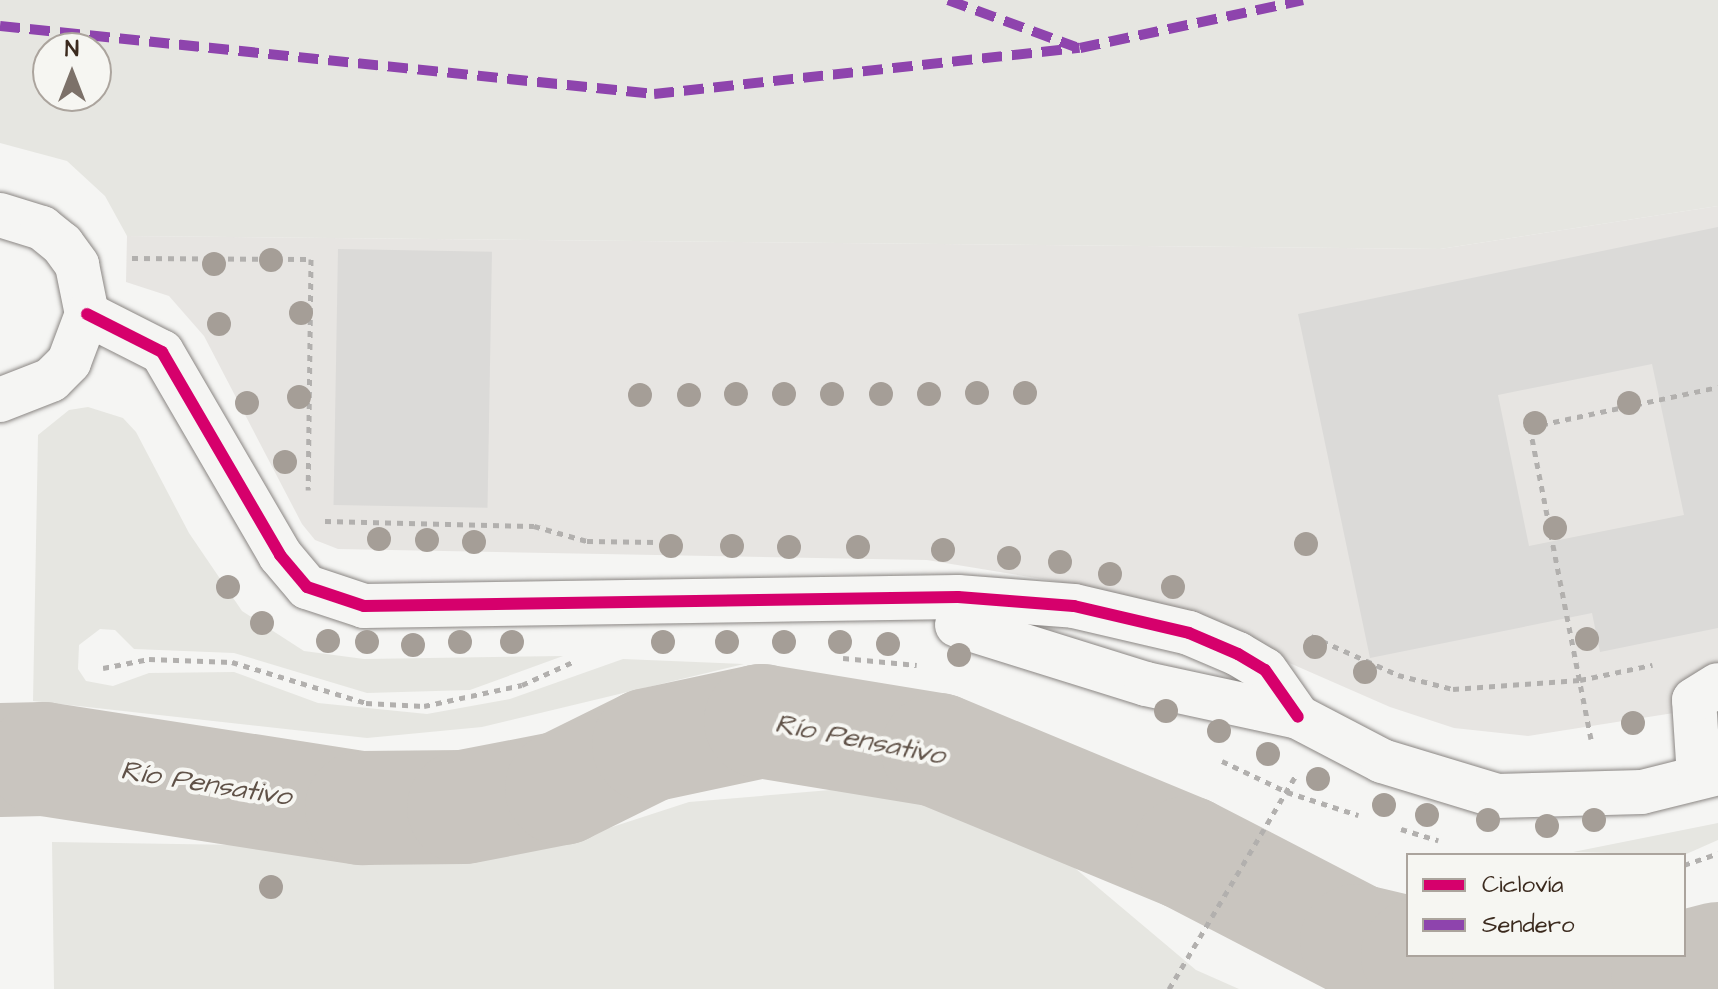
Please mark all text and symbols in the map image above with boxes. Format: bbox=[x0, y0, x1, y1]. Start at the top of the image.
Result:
north arrow bbox=[32, 32, 112, 112]
text: N bbox=[65, 34, 79, 65]
water label: Río Pensativo bbox=[772, 707, 948, 773]
water label: Río Pensativo bbox=[118, 754, 294, 814]
legend bbox=[1406, 853, 1686, 957]
text: Ciclovía bbox=[1482, 868, 1563, 902]
text: Sendero bbox=[1482, 908, 1574, 942]

